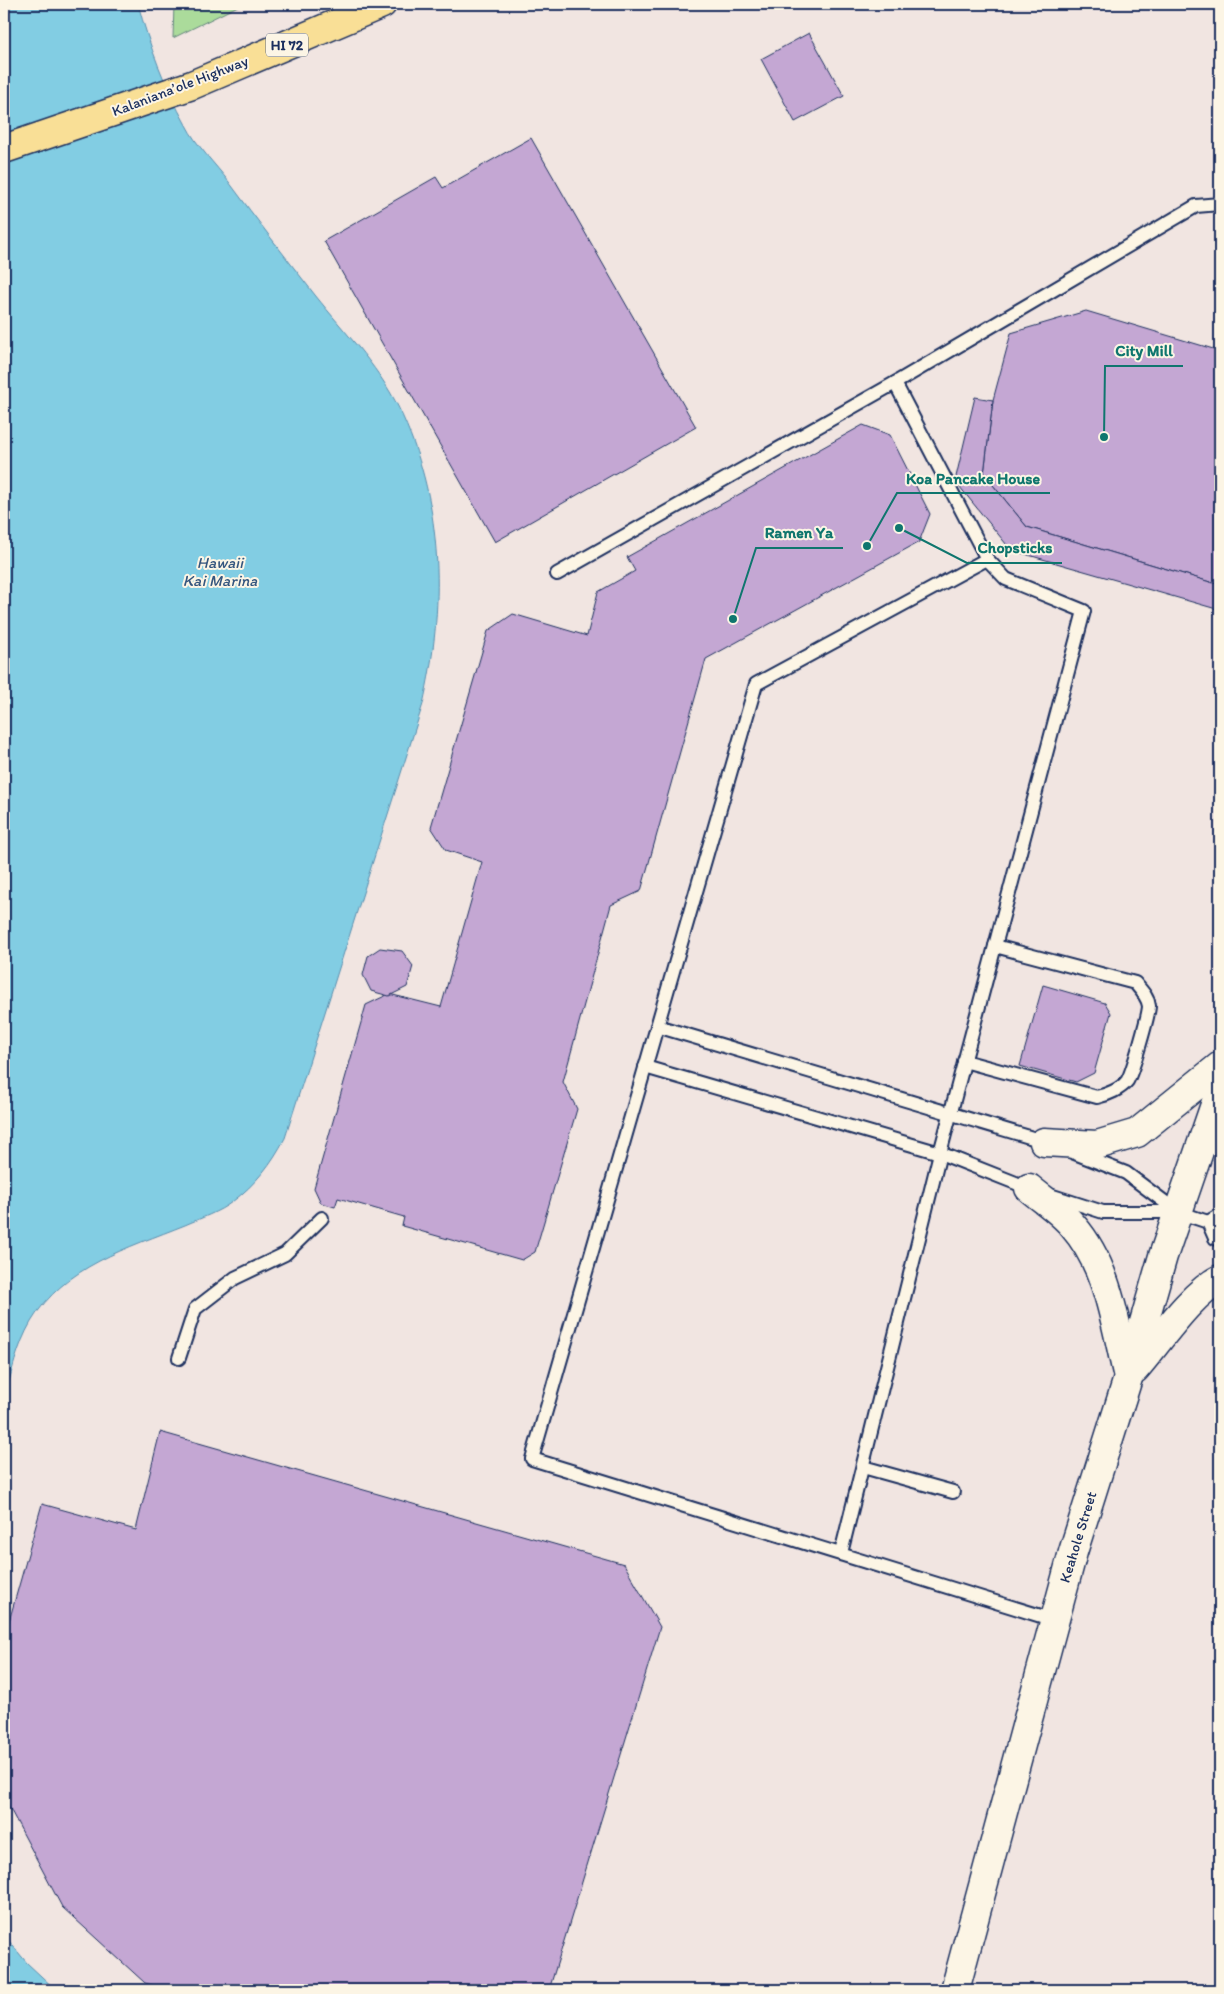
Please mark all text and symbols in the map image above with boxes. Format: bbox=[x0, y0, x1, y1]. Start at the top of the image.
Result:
road number: HI 72 bbox=[266, 34, 308, 56]
street label: Kalaniana’ole Highway bbox=[109, 52, 251, 120]
callout: City Mill bbox=[1105, 335, 1183, 366]
text: City Mill bbox=[1115, 341, 1173, 361]
callout: Koa Pancake House bbox=[897, 462, 1050, 493]
text: Koa Pancake House bbox=[906, 469, 1040, 488]
callout: Ramen Ya bbox=[756, 517, 843, 548]
text: Ramen Ya bbox=[765, 523, 834, 542]
callout: Chopsticks bbox=[967, 532, 1062, 563]
text: Chopsticks bbox=[978, 538, 1052, 558]
water label: Hawaii Kai Marina bbox=[183, 553, 258, 590]
street label: Keahole Street bbox=[1056, 1489, 1101, 1585]

